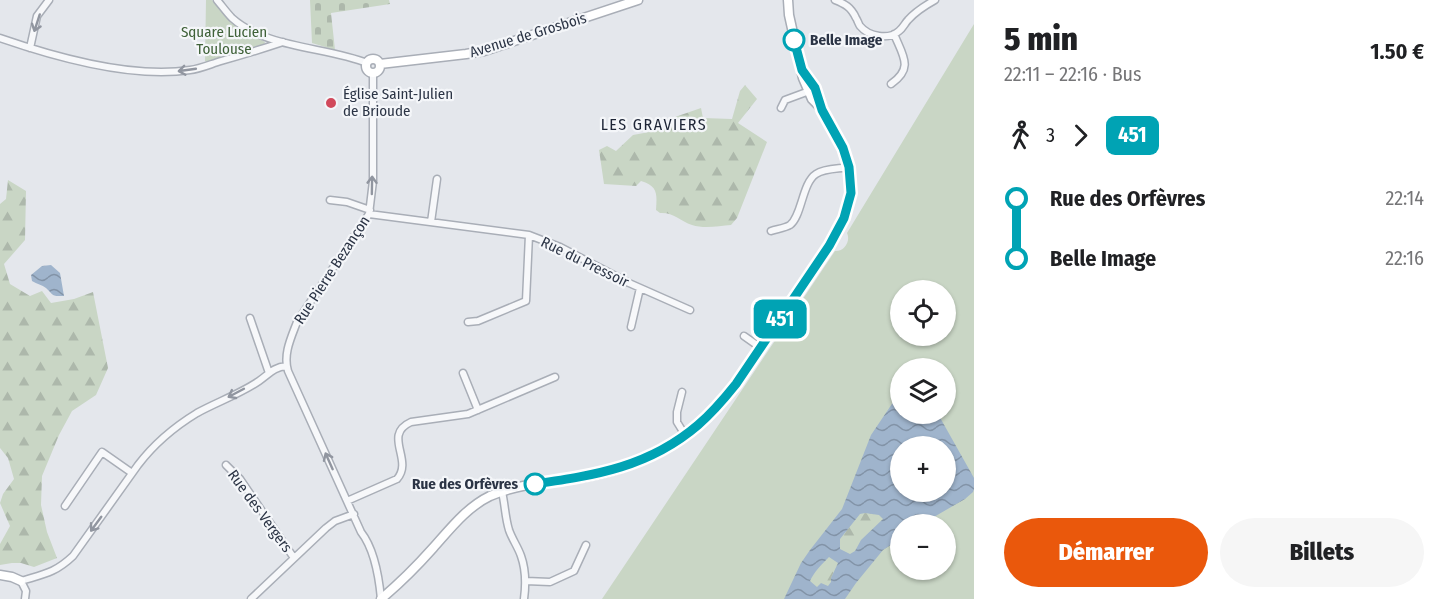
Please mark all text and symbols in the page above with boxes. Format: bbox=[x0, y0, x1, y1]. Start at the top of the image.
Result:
street label: Avenue de Grosbois bbox=[467, 9, 589, 61]
one-way arrow bbox=[30, 13, 41, 32]
text: 5 min bbox=[1004, 19, 1078, 59]
park label: Square Lucien Toulouse bbox=[181, 23, 267, 58]
marker: Belle Image bbox=[783, 29, 805, 51]
place label: Belle Image bbox=[810, 31, 883, 49]
text: 1.50 € bbox=[1370, 38, 1424, 65]
text: 22:11 – 22:16 · Bus bbox=[1004, 62, 1142, 86]
one-way arrow bbox=[177, 65, 197, 76]
place label: Église Saint-Julien de Brioude bbox=[343, 85, 453, 120]
marker: Église Saint-Julien de Brioude bbox=[324, 96, 338, 110]
district label: LES GRAVIERS bbox=[601, 115, 707, 134]
icon: walk bbox=[1004, 119, 1037, 152]
icon: forward bbox=[1064, 119, 1097, 152]
text: 451 bbox=[1118, 122, 1147, 148]
text: 3 bbox=[1046, 123, 1055, 147]
one-way arrow bbox=[366, 175, 378, 195]
text: Rue des Orfèvres bbox=[1050, 185, 1205, 212]
text: 22:14 bbox=[1385, 186, 1424, 210]
street label: Rue Pierre Bezançon bbox=[290, 213, 374, 327]
street label: Rue du Pressoir bbox=[538, 233, 633, 291]
text: Belle Image bbox=[1050, 245, 1156, 272]
text: 22:16 bbox=[1385, 246, 1424, 270]
map controls bbox=[890, 280, 956, 580]
button: locate bbox=[890, 280, 956, 346]
line badge: 451 bbox=[746, 300, 814, 338]
text: 451 bbox=[766, 306, 794, 332]
button: layers bbox=[890, 358, 956, 424]
one-way arrow bbox=[227, 388, 245, 399]
button: + bbox=[890, 436, 956, 502]
one-way arrow bbox=[323, 452, 334, 471]
street label: Rue des Vergers bbox=[224, 466, 296, 556]
marker: Rue des Orfèvres bbox=[524, 473, 546, 495]
place label: Rue des Orfèvres bbox=[412, 475, 518, 493]
button: − bbox=[890, 514, 956, 580]
one-way arrow bbox=[90, 515, 102, 531]
button: Démarrer bbox=[1004, 518, 1208, 587]
button: Billets bbox=[1220, 518, 1424, 587]

